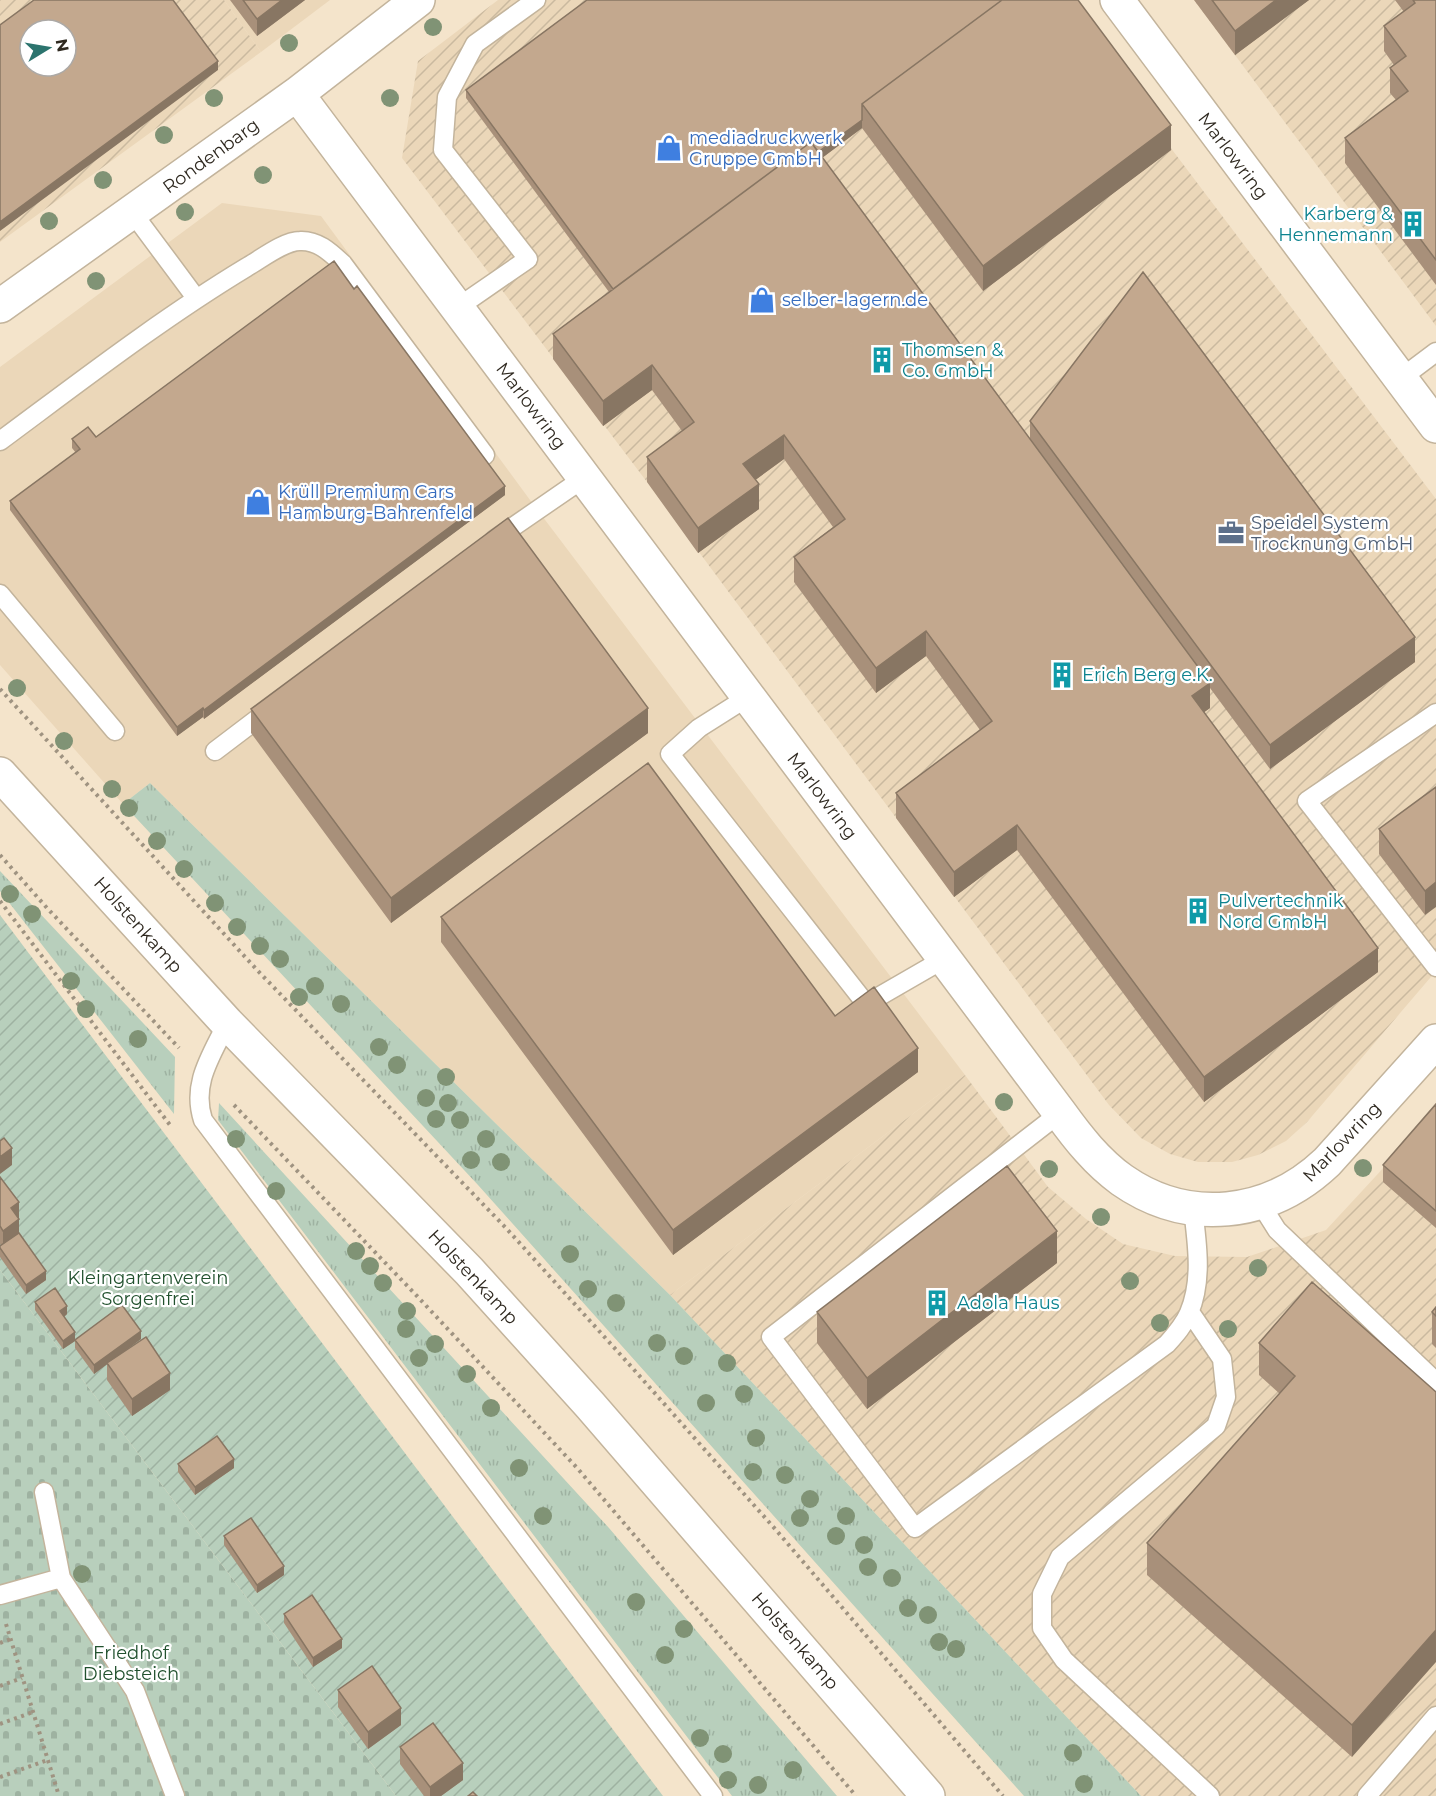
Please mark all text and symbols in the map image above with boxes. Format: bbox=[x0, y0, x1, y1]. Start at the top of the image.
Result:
north arrow bbox=[18, 18, 78, 78]
text: N bbox=[52, 37, 73, 53]
street label: Marlowring bbox=[1193, 108, 1273, 204]
street label: Rondenbarg bbox=[159, 114, 263, 198]
place label: mediadruckwerk Gruppe GmbH bbox=[689, 127, 843, 170]
shop icon: mediadruckwerk Gruppe GmbH bbox=[654, 133, 684, 163]
place label: Karberg & Hennemann bbox=[1278, 203, 1393, 246]
building icon: Karberg & Hennemann bbox=[1398, 209, 1428, 239]
shop icon: selber-lagern.de bbox=[747, 285, 777, 315]
place label: selber-lagern.de bbox=[782, 289, 928, 311]
place label: Thomsen & Co. GmbH bbox=[902, 339, 1003, 382]
building icon: Thomsen & Co. GmbH bbox=[867, 345, 897, 375]
street label: Marlowring bbox=[491, 358, 571, 454]
place label: Krüll Premium Cars Hamburg-Bahrenfeld bbox=[278, 481, 473, 524]
shop icon: Krüll Premium Cars Hamburg-Bahrenfeld bbox=[243, 487, 273, 517]
place label: Speidel System Trocknung GmbH bbox=[1251, 512, 1413, 555]
office icon: Speidel System Trocknung GmbH bbox=[1216, 518, 1246, 548]
building icon: Erich Berg e.K. bbox=[1047, 660, 1077, 690]
place label: Erich Berg e.K. bbox=[1082, 664, 1213, 686]
street label: Marlowring bbox=[782, 748, 862, 844]
street label: Holstenkamp bbox=[89, 872, 187, 978]
place label: Pulvertechnik Nord GmbH bbox=[1218, 890, 1344, 933]
building icon: Pulvertechnik Nord GmbH bbox=[1183, 896, 1213, 926]
street label: Marlowring bbox=[1298, 1097, 1386, 1187]
street label: Holstenkamp bbox=[423, 1225, 523, 1329]
park label: Kleingartenverein Sorgenfrei bbox=[67, 1267, 229, 1310]
building icon: Adola Haus bbox=[922, 1288, 952, 1318]
place label: Adola Haus bbox=[957, 1292, 1060, 1314]
street label: Holstenkamp bbox=[747, 1588, 843, 1694]
park label: Friedhof Diebsteich bbox=[83, 1642, 179, 1685]

